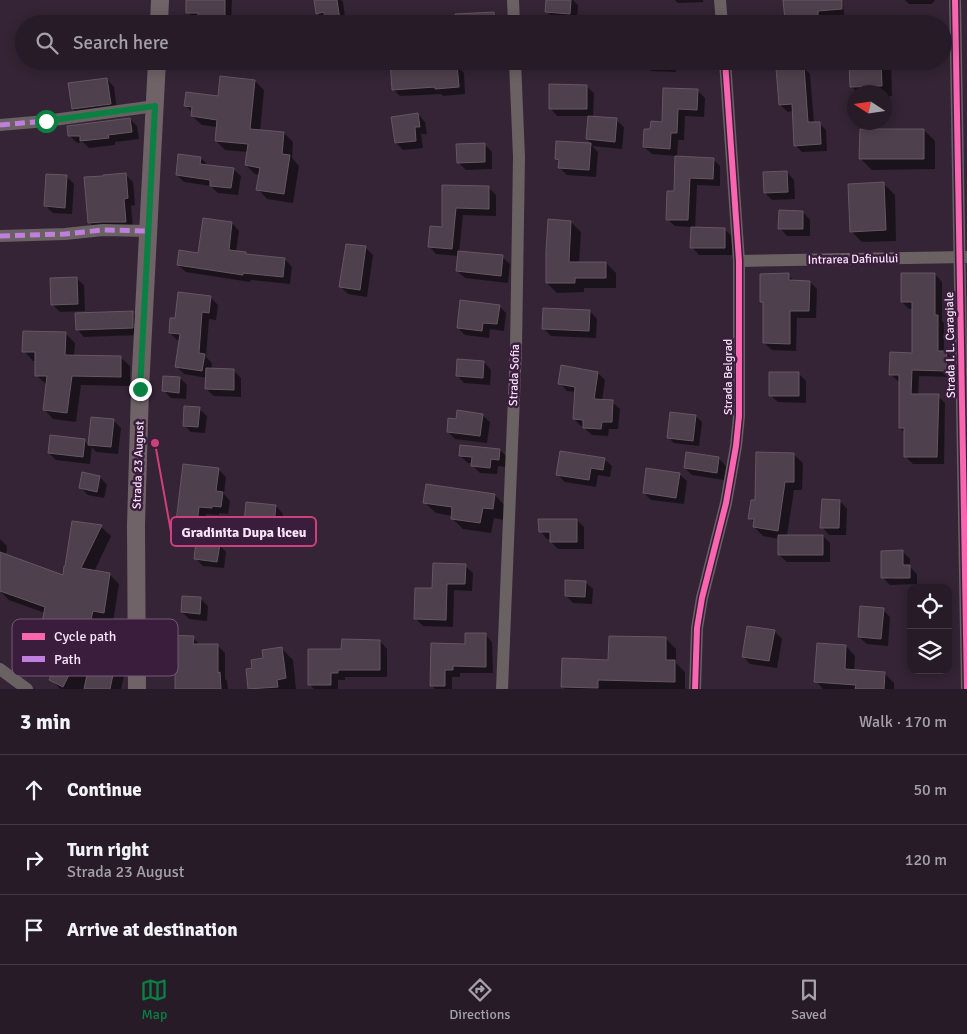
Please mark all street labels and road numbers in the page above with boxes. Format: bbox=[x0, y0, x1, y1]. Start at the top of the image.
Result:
street label: Intrarea Dafinului bbox=[808, 251, 898, 268]
street label: Strada I. L. Caragiale bbox=[942, 292, 959, 398]
street label: Strada Belgrad bbox=[721, 339, 736, 415]
street label: Strada Sofia bbox=[506, 344, 523, 406]
street label: Strada 23 August bbox=[129, 421, 148, 509]

